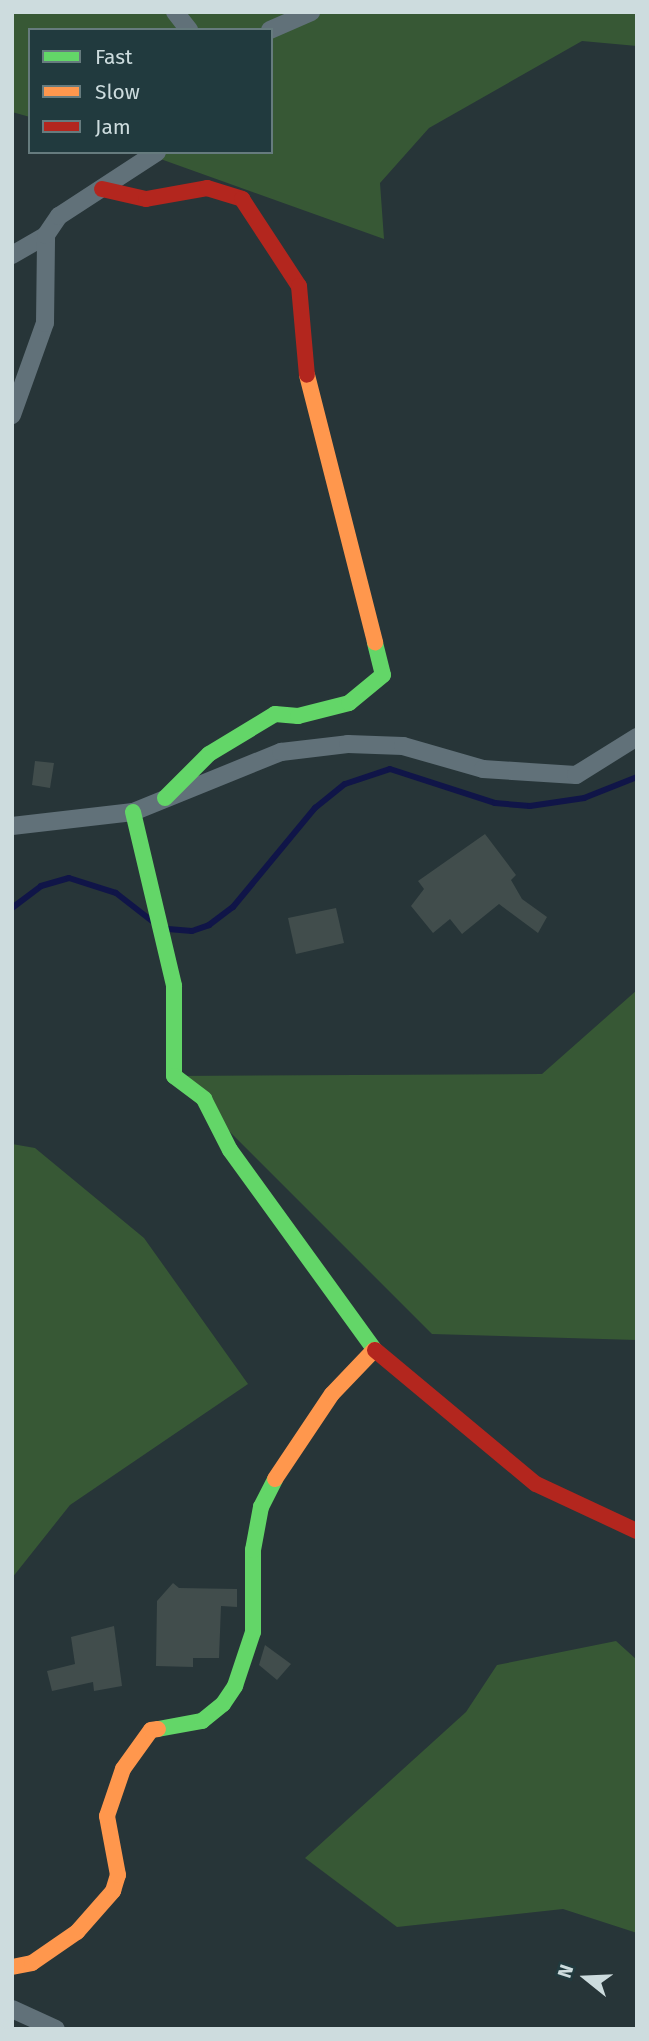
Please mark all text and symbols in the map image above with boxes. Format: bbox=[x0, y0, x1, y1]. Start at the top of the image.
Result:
legend bbox=[28, 28, 273, 154]
text: Fast bbox=[95, 44, 133, 70]
text: Slow bbox=[95, 79, 140, 105]
text: Jam bbox=[95, 114, 131, 140]
north arrow bbox=[551, 1943, 621, 2013]
text: N bbox=[553, 1962, 578, 1981]

